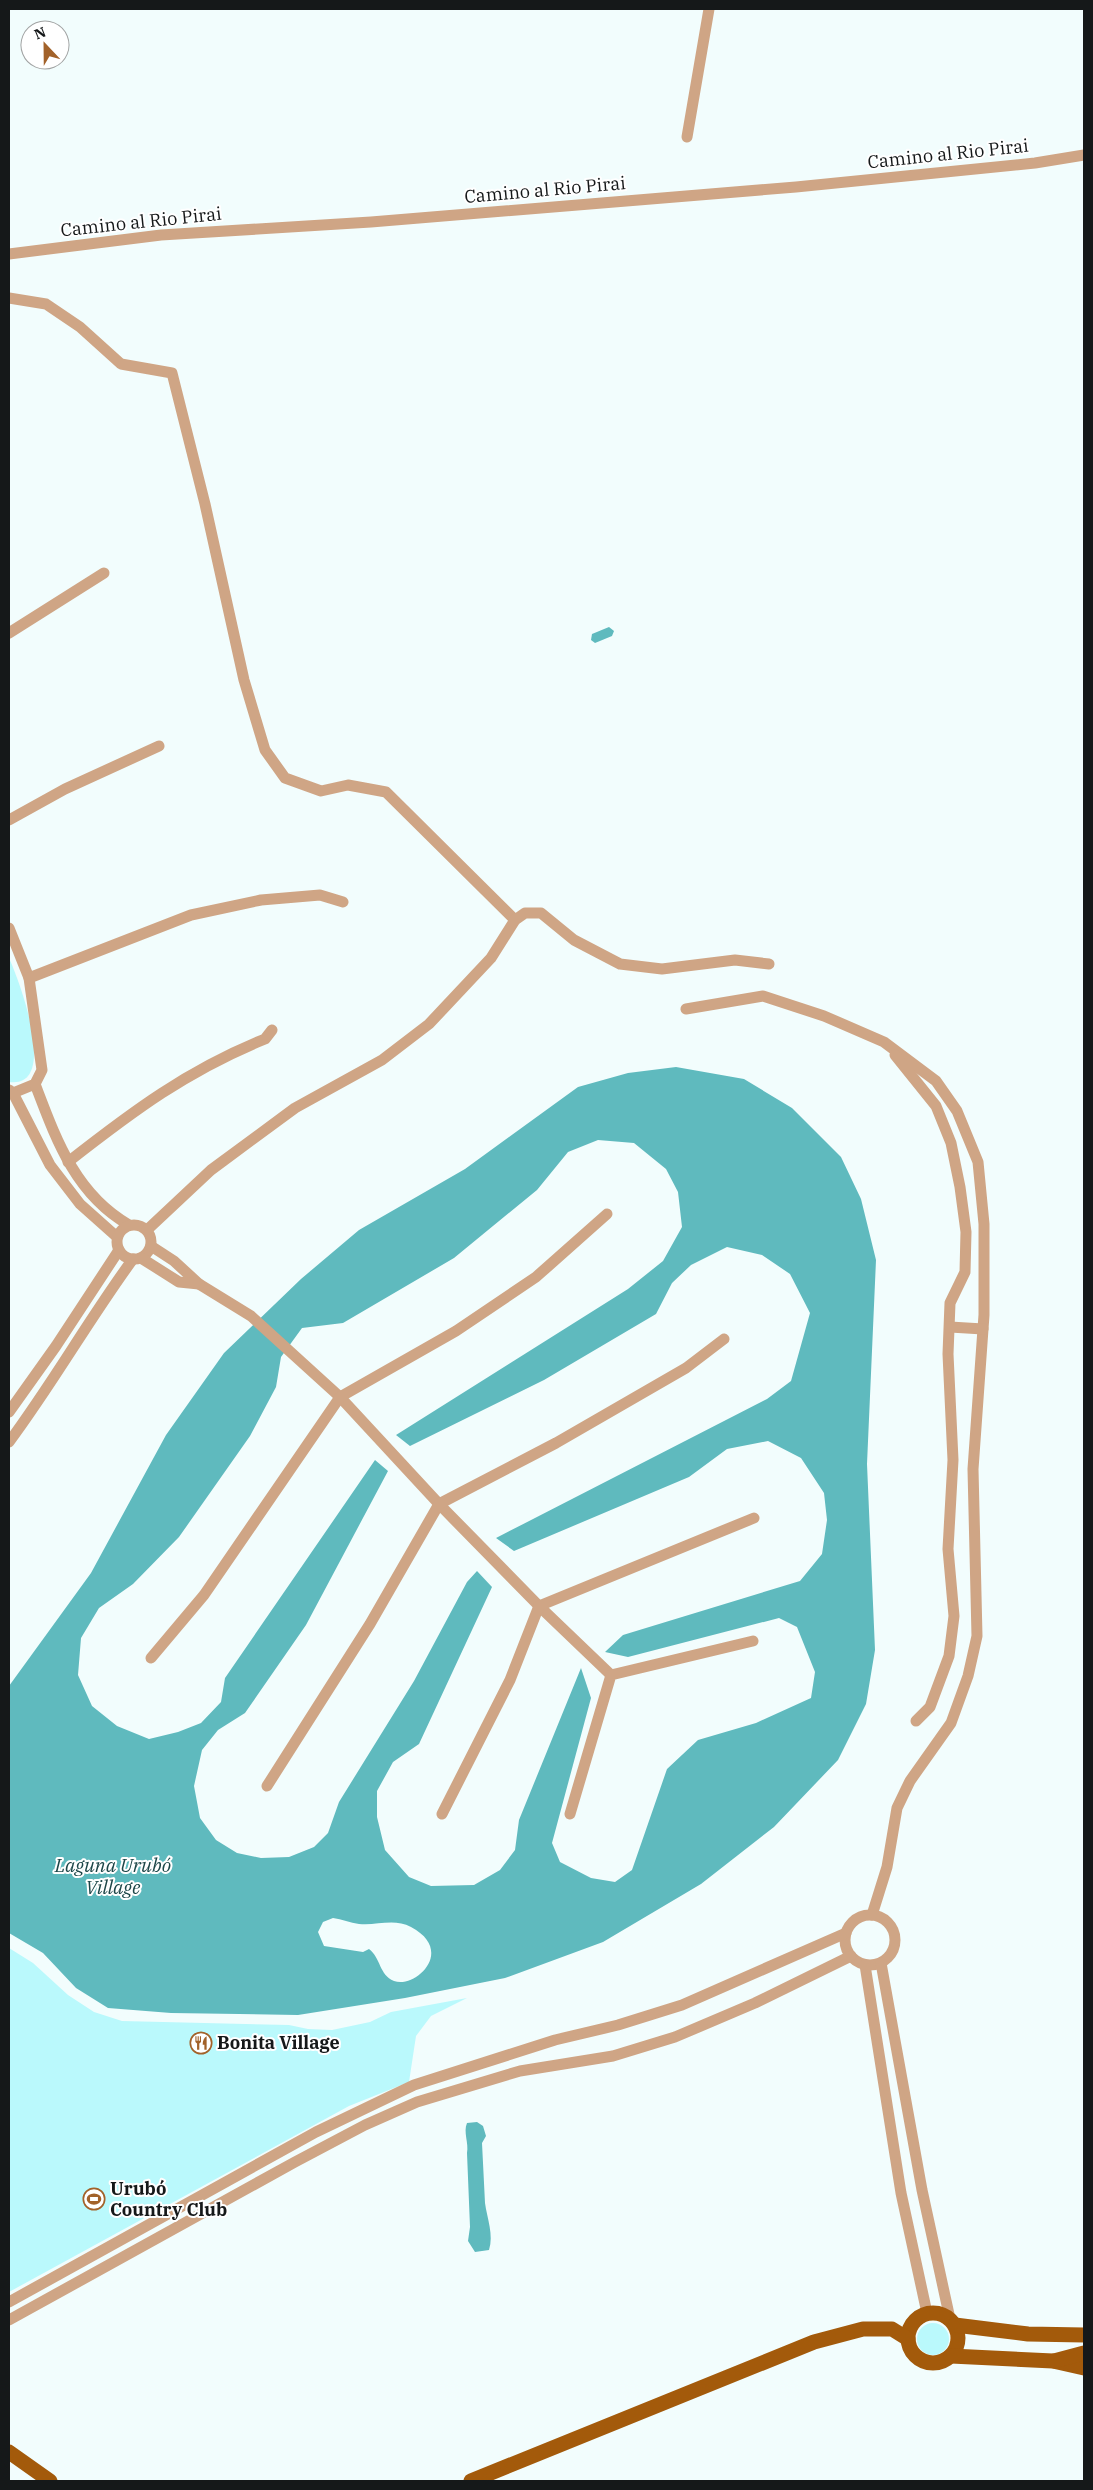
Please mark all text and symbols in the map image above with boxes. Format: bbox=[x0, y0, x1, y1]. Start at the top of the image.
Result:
north arrow bbox=[20, 20, 70, 70]
text: N bbox=[32, 23, 49, 43]
street label: Camino al Rio Pirai bbox=[866, 134, 1030, 173]
street label: Camino al Rio Pirai bbox=[463, 171, 627, 208]
street label: Camino al Rio Pirai bbox=[59, 202, 223, 241]
water label: Laguna Urubó Village bbox=[54, 1853, 171, 1899]
restaurant icon: Bonita Village bbox=[189, 2031, 213, 2055]
place label: Bonita Village bbox=[217, 2031, 340, 2054]
place label: Urubó Country Club bbox=[110, 2177, 227, 2221]
sports icon: Urubó Country Club bbox=[82, 2187, 106, 2211]

